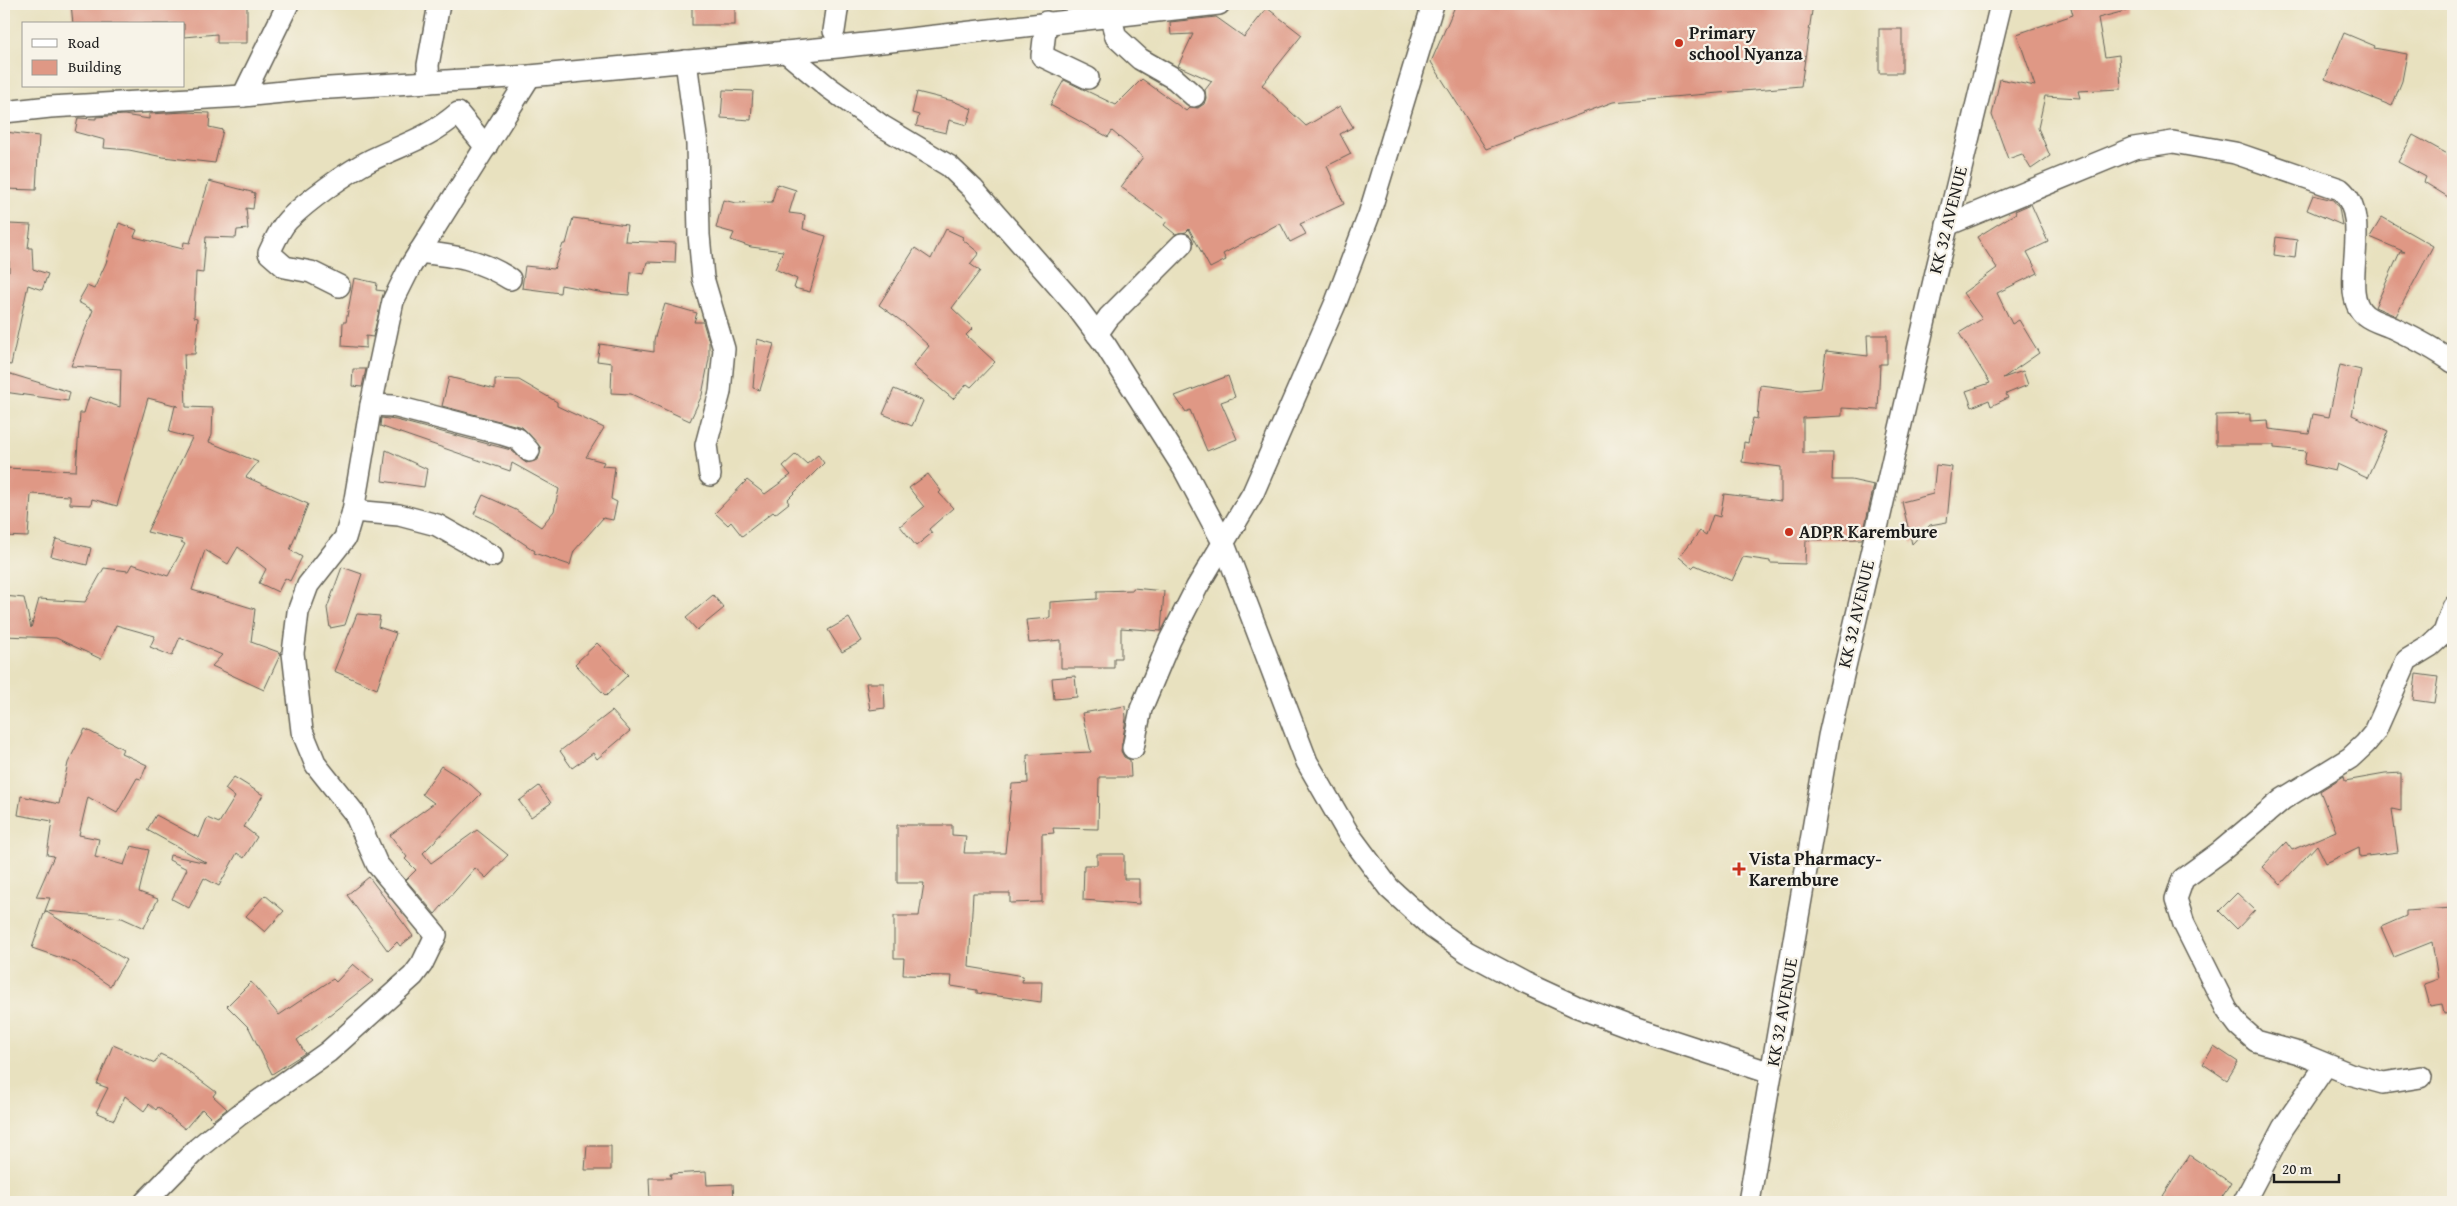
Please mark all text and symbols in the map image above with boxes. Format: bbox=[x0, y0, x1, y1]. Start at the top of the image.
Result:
place label: Primary school Nyanza bbox=[1689, 19, 1804, 67]
legend bbox=[22, 22, 185, 88]
text: Road bbox=[68, 32, 99, 53]
marker: Primary school Nyanza bbox=[1673, 37, 1685, 49]
text: Building bbox=[68, 56, 122, 77]
street label: KK 32 AVENUE bbox=[1921, 163, 1974, 276]
place label: ADPR Karembure bbox=[1799, 518, 1938, 545]
marker: ADPR Karembure bbox=[1783, 526, 1795, 538]
street label: KK 32 AVENUE bbox=[1830, 557, 1881, 670]
place label: Vista Pharmacy- Karembure bbox=[1749, 845, 1882, 893]
marker: Vista Pharmacy- Karembure bbox=[1733, 863, 1745, 875]
street label: KK 32 AVENUE bbox=[1759, 956, 1804, 1068]
scale bar bbox=[2274, 1151, 2340, 1183]
text: 20 m bbox=[2282, 1158, 2313, 1179]

